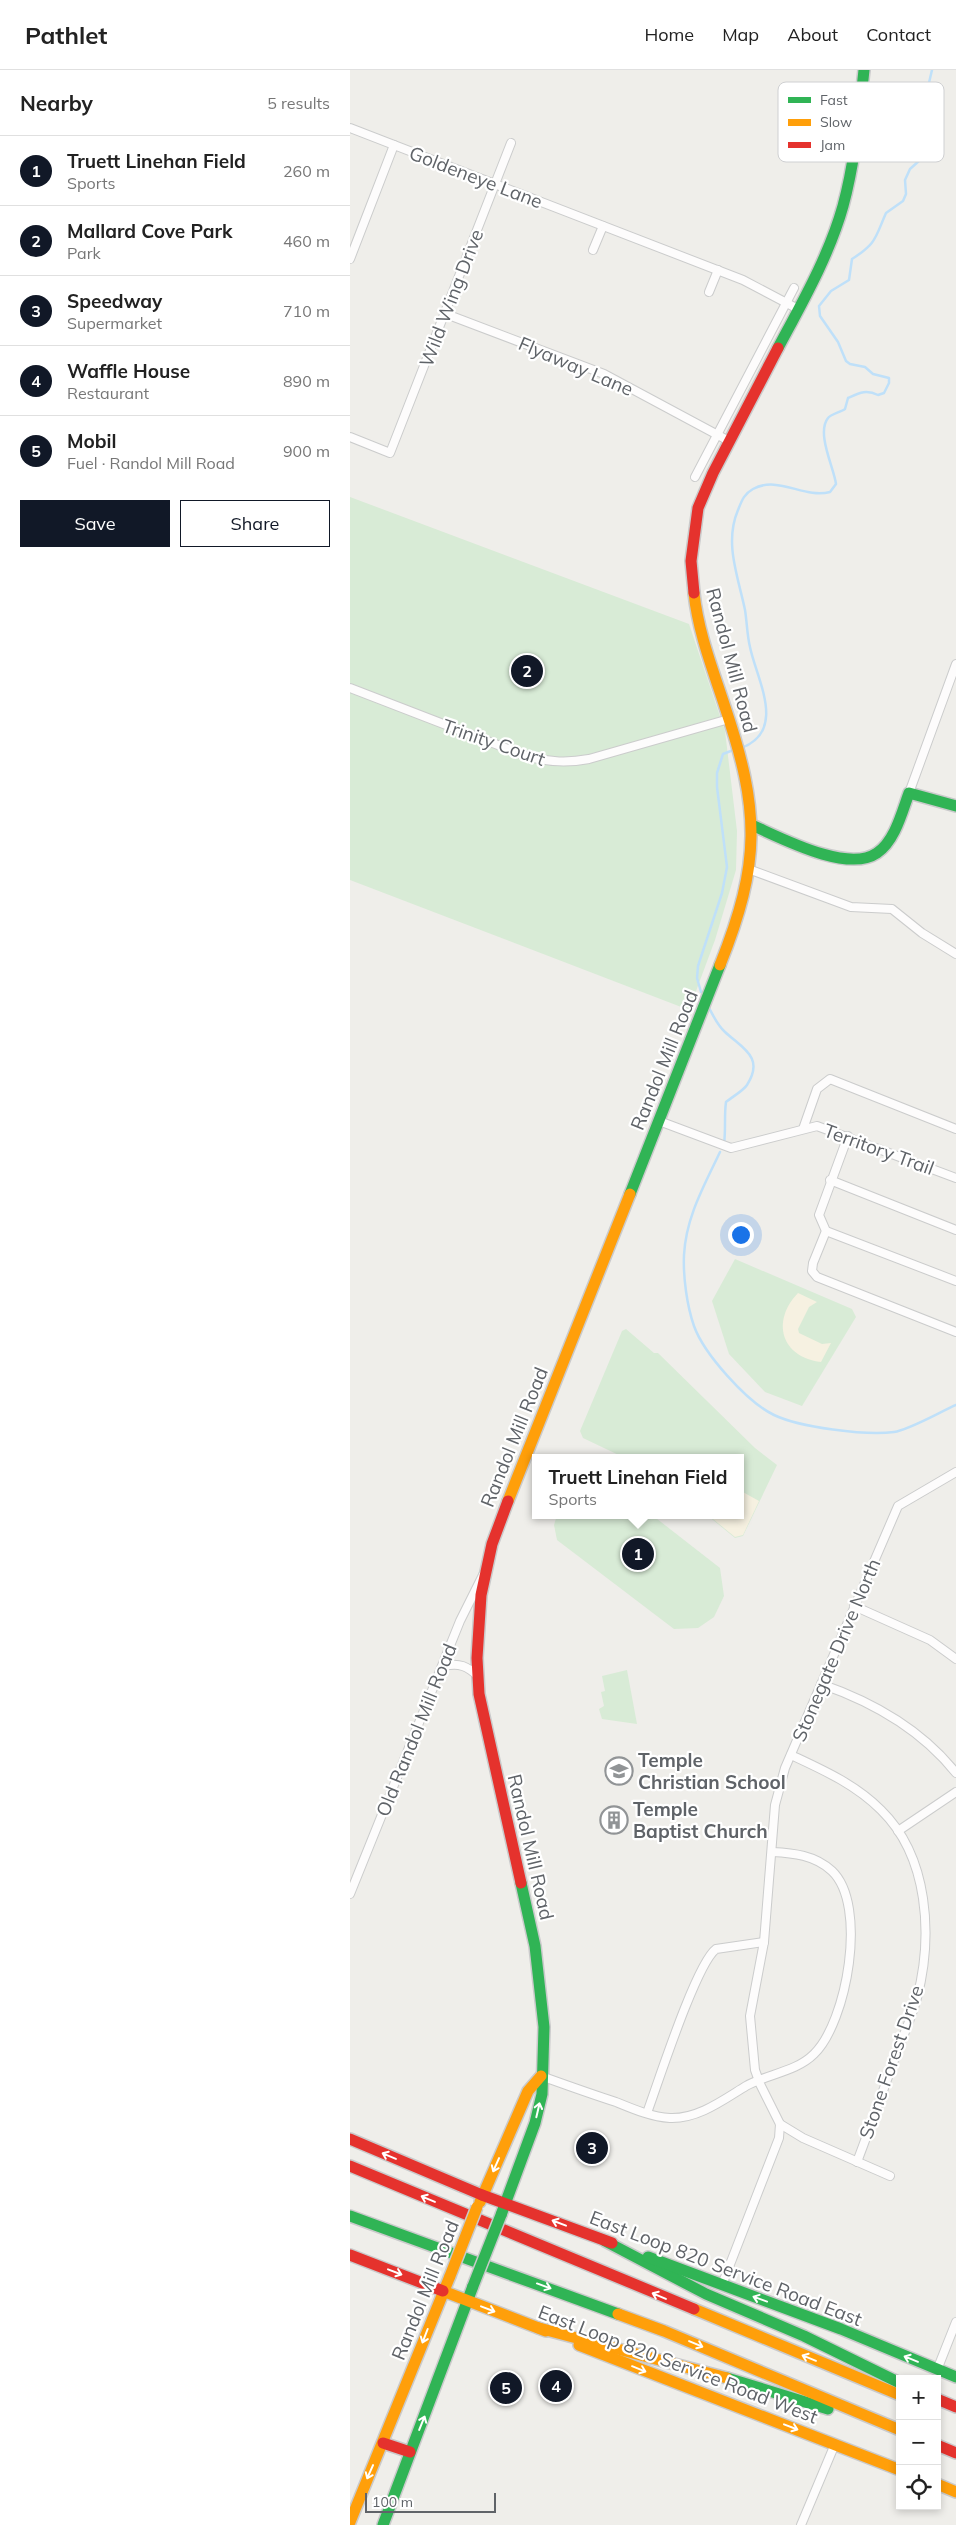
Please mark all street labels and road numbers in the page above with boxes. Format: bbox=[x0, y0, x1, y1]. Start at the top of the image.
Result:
street label: Goldeneye Lane bbox=[406, 141, 546, 213]
street label: Wild Wing Drive bbox=[414, 226, 488, 370]
street label: Flyaway Lane bbox=[515, 331, 637, 401]
street label: Randol Mill Road bbox=[701, 585, 763, 735]
street label: Trinity Court bbox=[439, 713, 549, 771]
street label: Randol Mill Road bbox=[625, 987, 703, 1133]
street label: Territory Trail bbox=[820, 1118, 938, 1180]
street label: Randol Mill Road bbox=[475, 1364, 553, 1510]
street label: Stonegate Drive North bbox=[787, 1555, 885, 1745]
street label: Old Randol Mill Road bbox=[370, 1640, 462, 1820]
street label: Randol Mill Road bbox=[503, 1772, 559, 1922]
street label: Stone Forest Drive bbox=[853, 1982, 929, 2142]
street label: East Loop 820 Service Road East bbox=[587, 2205, 866, 2331]
street label: Randol Mill Road bbox=[386, 2217, 464, 2363]
street label: East Loop 820 Service Road West bbox=[535, 2299, 821, 2429]

